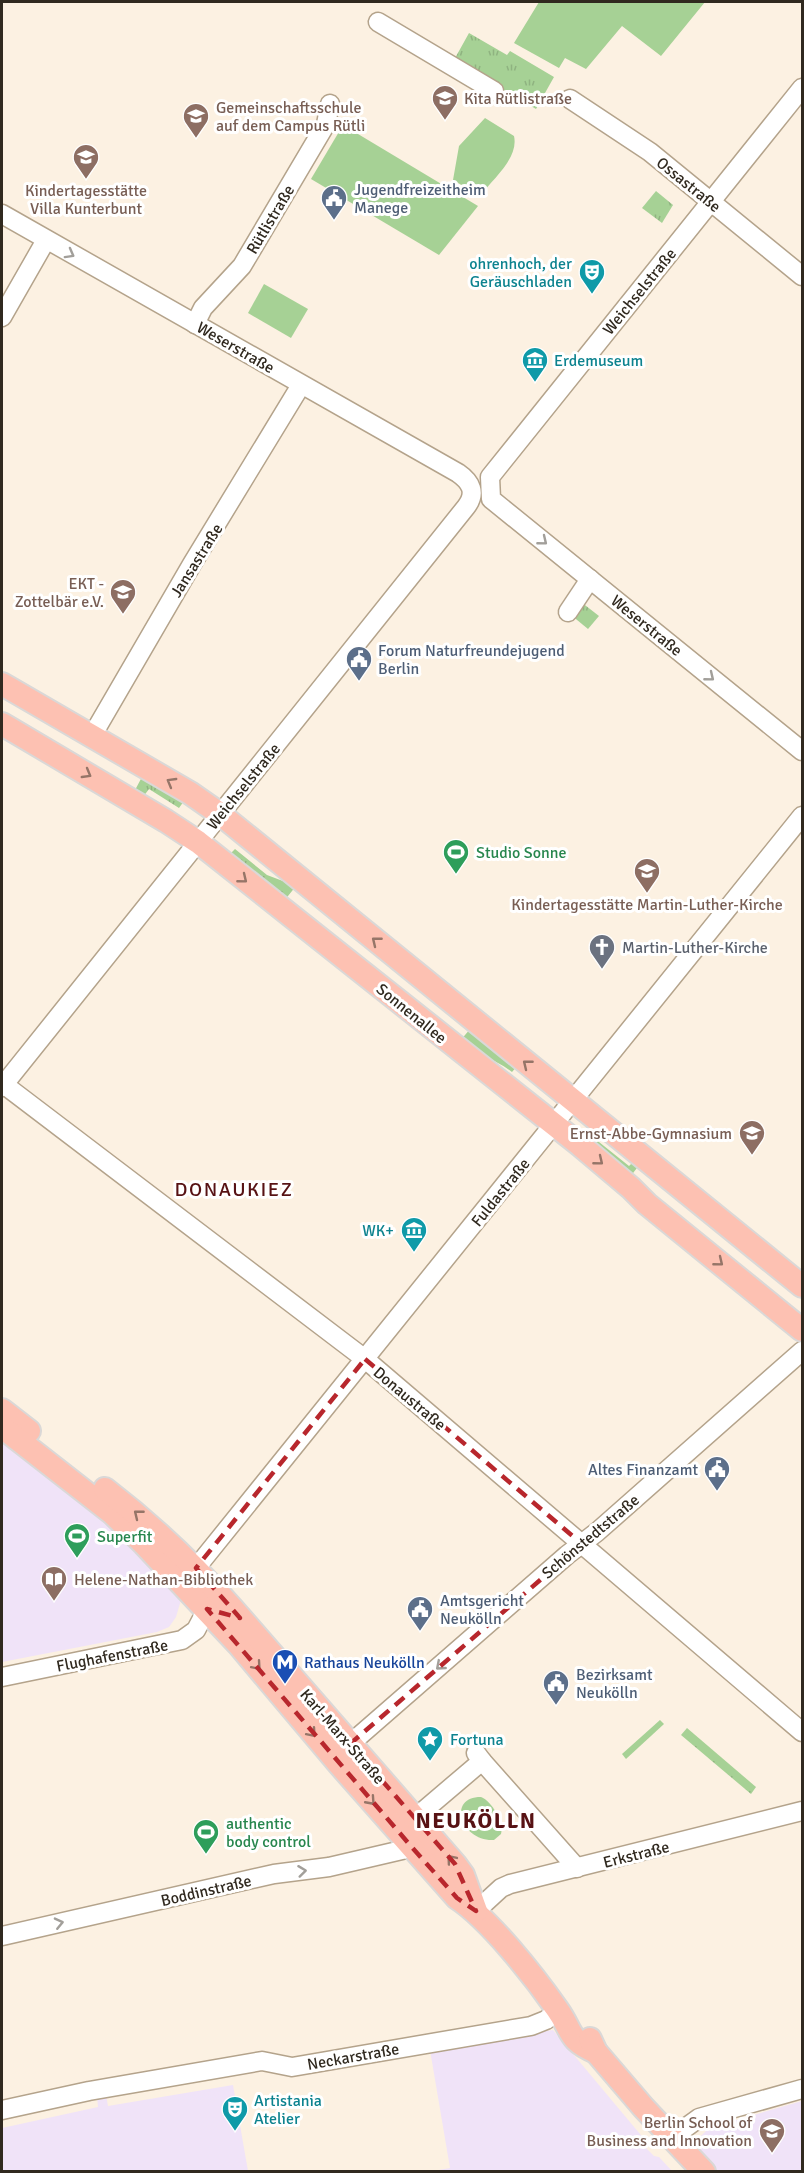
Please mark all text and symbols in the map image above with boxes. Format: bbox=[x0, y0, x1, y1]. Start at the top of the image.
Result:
school or university icon: Kita Rütlistraße bbox=[430, 83, 460, 121]
place label: Kita Rütlistraße bbox=[464, 89, 572, 109]
place label: Gemeinschaftsschule auf dem Campus Rütli bbox=[216, 98, 365, 136]
school or university icon: Gemeinschaftsschule auf dem Campus Rütli bbox=[181, 101, 211, 139]
school or university icon: Kindertagesstätte Villa Kunterbunt bbox=[71, 142, 101, 180]
street label: Ossastraße bbox=[652, 153, 725, 217]
place label: Jugendfreizeitheim Manege bbox=[354, 180, 486, 218]
place label: Kindertagesstätte Villa Kunterbunt bbox=[25, 181, 147, 219]
street label: Rütlistraße bbox=[242, 181, 299, 258]
public building icon: Jugendfreizeitheim Manege bbox=[319, 183, 349, 221]
street label: Weichselstraße bbox=[599, 244, 681, 339]
one-way arrow bbox=[64, 247, 75, 258]
place label: ohrenhoch, der Geräuschladen bbox=[469, 254, 572, 292]
theatre icon: ohrenhoch, der Geräuschladen bbox=[577, 257, 607, 295]
street label: Weserstraße bbox=[193, 318, 278, 378]
museum icon: Erdemuseum bbox=[520, 345, 550, 383]
place label: Erdemuseum bbox=[554, 351, 643, 371]
street label: Jansastraße bbox=[166, 520, 227, 601]
one-way arrow bbox=[536, 533, 547, 544]
place label: EKT - Zottelbär e.V. bbox=[15, 574, 104, 612]
school or university icon: EKT - Zottelbär e.V. bbox=[108, 577, 138, 615]
street label: Weserstraße bbox=[607, 591, 686, 661]
place label: Forum Naturfreundejugend Berlin bbox=[378, 641, 565, 679]
public building icon: Forum Naturfreundejugend Berlin bbox=[344, 644, 374, 682]
one-way arrow bbox=[704, 669, 715, 680]
street label: Weichselstraße bbox=[203, 739, 285, 834]
one-way arrow bbox=[80, 766, 91, 778]
one-way arrow bbox=[167, 778, 177, 789]
sports icon: Studio Sonne bbox=[441, 837, 471, 875]
place label: Studio Sonne bbox=[476, 843, 567, 863]
school or university icon: Kindertagesstätte Martin-Luther-Kirche bbox=[632, 856, 662, 894]
one-way arrow bbox=[237, 871, 248, 882]
place label: Kindertagesstätte Martin-Luther-Kirche bbox=[511, 895, 783, 915]
church icon: Martin-Luther-Kirche bbox=[587, 932, 617, 970]
one-way arrow bbox=[372, 937, 383, 948]
place label: Martin-Luther-Kirche bbox=[622, 938, 768, 958]
street label: Sonnenallee bbox=[372, 979, 451, 1048]
one-way arrow bbox=[523, 1060, 534, 1071]
school or university icon: Ernst-Abbe-Gymnasium bbox=[737, 1118, 767, 1156]
place label: Ernst-Abbe-Gymnasium bbox=[570, 1124, 732, 1144]
street label: Fuldastraße bbox=[467, 1154, 534, 1231]
one-way arrow bbox=[593, 1154, 604, 1165]
district label: DONAUKIEZ bbox=[175, 1177, 293, 1202]
museum icon: WK+ bbox=[399, 1215, 429, 1253]
place label: WK+ bbox=[362, 1221, 394, 1241]
one-way arrow bbox=[712, 1255, 723, 1266]
street label: Donaustraße bbox=[369, 1363, 450, 1435]
public building icon: Altes Finanzamt bbox=[702, 1454, 732, 1492]
place label: Altes Finanzamt bbox=[588, 1460, 698, 1480]
street label: Schönstedtstraße bbox=[538, 1490, 644, 1583]
one-way arrow bbox=[133, 1511, 144, 1522]
sports icon: Superfit bbox=[62, 1521, 92, 1559]
place label: Superfit bbox=[97, 1527, 153, 1547]
library icon: Helene-Nathan-Bibliothek bbox=[39, 1564, 69, 1602]
place label: Helene-Nathan-Bibliothek bbox=[74, 1570, 253, 1590]
place label: Amtsgericht Neukölln bbox=[440, 1591, 524, 1629]
public building icon: Amtsgericht Neukölln bbox=[405, 1594, 435, 1632]
street label: Flughafenstraße bbox=[55, 1635, 170, 1677]
metro station icon: Rathaus Neukölln bbox=[270, 1647, 300, 1685]
place label: Rathaus Neukölln bbox=[304, 1653, 425, 1673]
one-way arrow bbox=[436, 1658, 447, 1669]
one-way arrow bbox=[250, 1659, 261, 1670]
place label: Bezirksamt Neukölln bbox=[576, 1665, 653, 1703]
public building icon: Bezirksamt Neukölln bbox=[541, 1668, 571, 1706]
street label: Karl-Marx-Straße bbox=[295, 1685, 389, 1788]
place icon: Fortuna bbox=[415, 1724, 445, 1762]
one-way arrow bbox=[304, 1726, 315, 1737]
place label: Fortuna bbox=[450, 1730, 504, 1750]
one-way arrow bbox=[364, 1794, 375, 1805]
district label: NEUKÖLLN bbox=[415, 1807, 537, 1834]
place label: authentic body control bbox=[226, 1814, 311, 1852]
sports icon: authentic body control bbox=[191, 1817, 221, 1855]
street label: Erkstraße bbox=[601, 1837, 671, 1873]
one-way arrow bbox=[447, 1855, 458, 1866]
one-way arrow bbox=[297, 1865, 306, 1877]
street label: Boddinstraße bbox=[159, 1871, 254, 1911]
one-way arrow bbox=[53, 1918, 63, 1931]
street label: Neckarstraße bbox=[306, 2039, 401, 2075]
place label: Artistania Atelier bbox=[254, 2091, 322, 2129]
theatre icon: Artistania Atelier bbox=[220, 2094, 250, 2132]
place label: Berlin School of Business and Innovation bbox=[586, 2113, 753, 2151]
school or university icon: Berlin School of Business and Innovation bbox=[757, 2116, 787, 2154]

